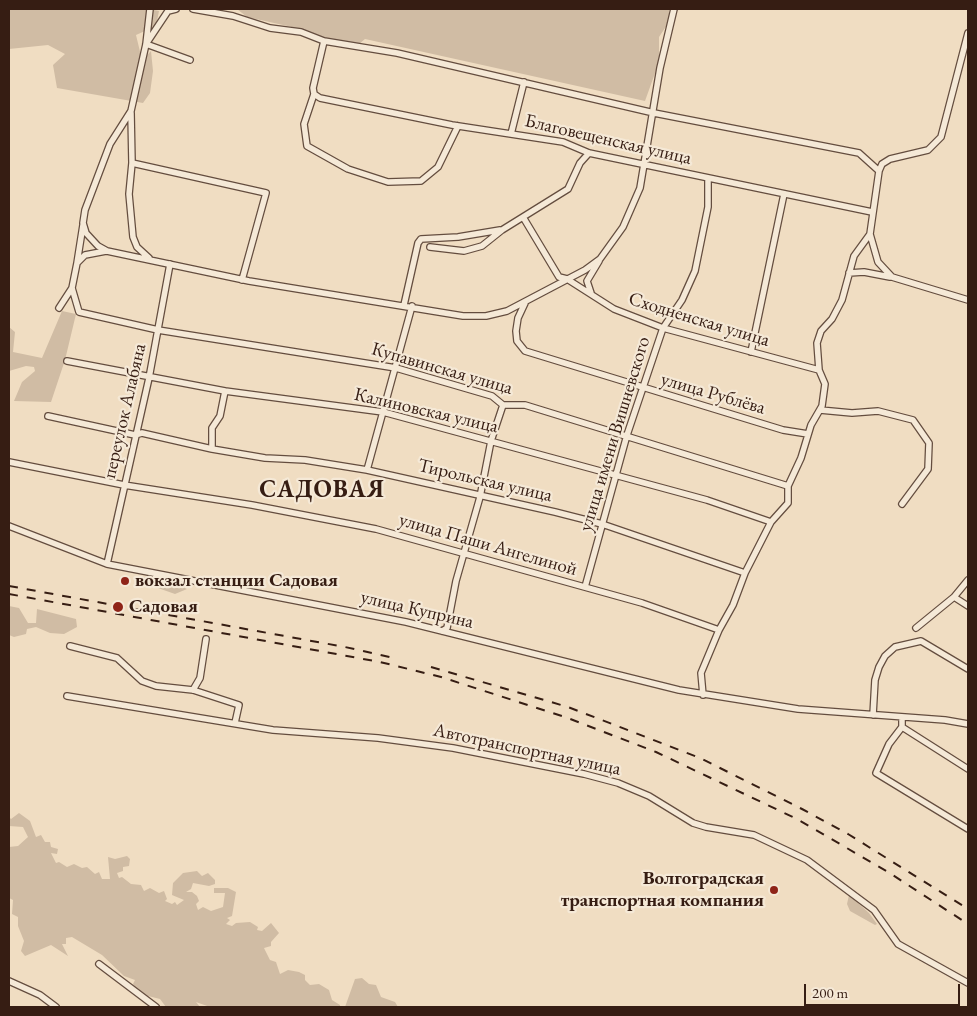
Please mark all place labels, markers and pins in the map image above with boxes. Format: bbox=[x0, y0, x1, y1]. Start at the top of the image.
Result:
place label: вокзал станции Садовая bbox=[135, 570, 338, 592]
marker: вокзал станции Садовая bbox=[119, 575, 131, 587]
place label: Садовая bbox=[129, 596, 198, 618]
marker: Садовая bbox=[111, 600, 125, 614]
place label: Волгоградская транспортная компания bbox=[561, 868, 764, 912]
marker: Волгоградская транспортная компания bbox=[768, 884, 780, 896]

